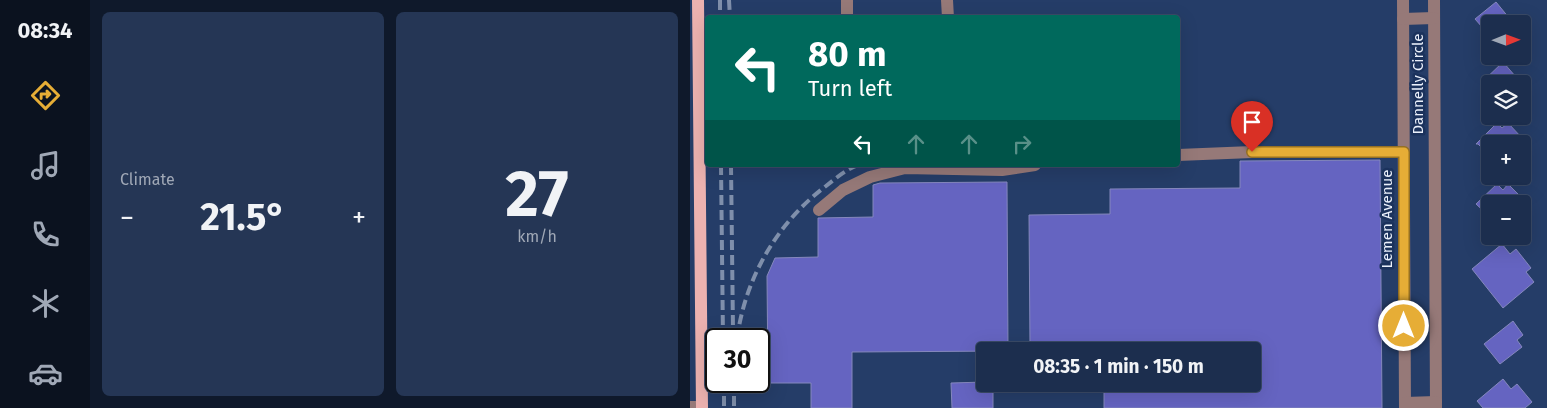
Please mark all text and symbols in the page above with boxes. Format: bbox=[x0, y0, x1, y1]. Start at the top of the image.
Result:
north arrow bbox=[1481, 15, 1531, 65]
map controls bbox=[1481, 15, 1531, 245]
text: 08:34 bbox=[17, 17, 73, 44]
text: 80 m bbox=[808, 33, 887, 75]
street label: Dannelly Circle bbox=[1409, 33, 1427, 135]
icon: left bbox=[725, 35, 790, 100]
text: Turn left bbox=[808, 75, 892, 102]
button: layers bbox=[1481, 75, 1531, 125]
icon: directions bbox=[28, 78, 63, 113]
pin bbox=[1231, 101, 1273, 152]
icon: arrive bbox=[1238, 108, 1266, 136]
icon: left bbox=[849, 130, 877, 158]
icon: ahead bbox=[902, 130, 930, 158]
icon: ahead bbox=[955, 130, 983, 158]
icon: right bbox=[1008, 130, 1036, 158]
button: + bbox=[1481, 135, 1531, 185]
icon: music bbox=[28, 148, 63, 183]
text: 27 bbox=[505, 155, 569, 233]
text: Climate bbox=[120, 170, 175, 189]
street label: Lemen Avenue bbox=[1378, 170, 1396, 268]
text: 21.5° bbox=[200, 194, 286, 240]
button: − bbox=[1481, 195, 1531, 245]
text: − bbox=[120, 201, 134, 234]
text: + bbox=[352, 201, 366, 234]
icon: phone bbox=[28, 217, 63, 252]
text: km/h bbox=[517, 227, 557, 246]
icon: climate bbox=[28, 286, 63, 321]
position arrow bbox=[1377, 299, 1429, 351]
speed limit sign: 30 bbox=[705, 328, 770, 393]
text: 08:35 · 1 min · 150 m bbox=[1033, 355, 1204, 378]
icon: car bbox=[28, 356, 63, 391]

